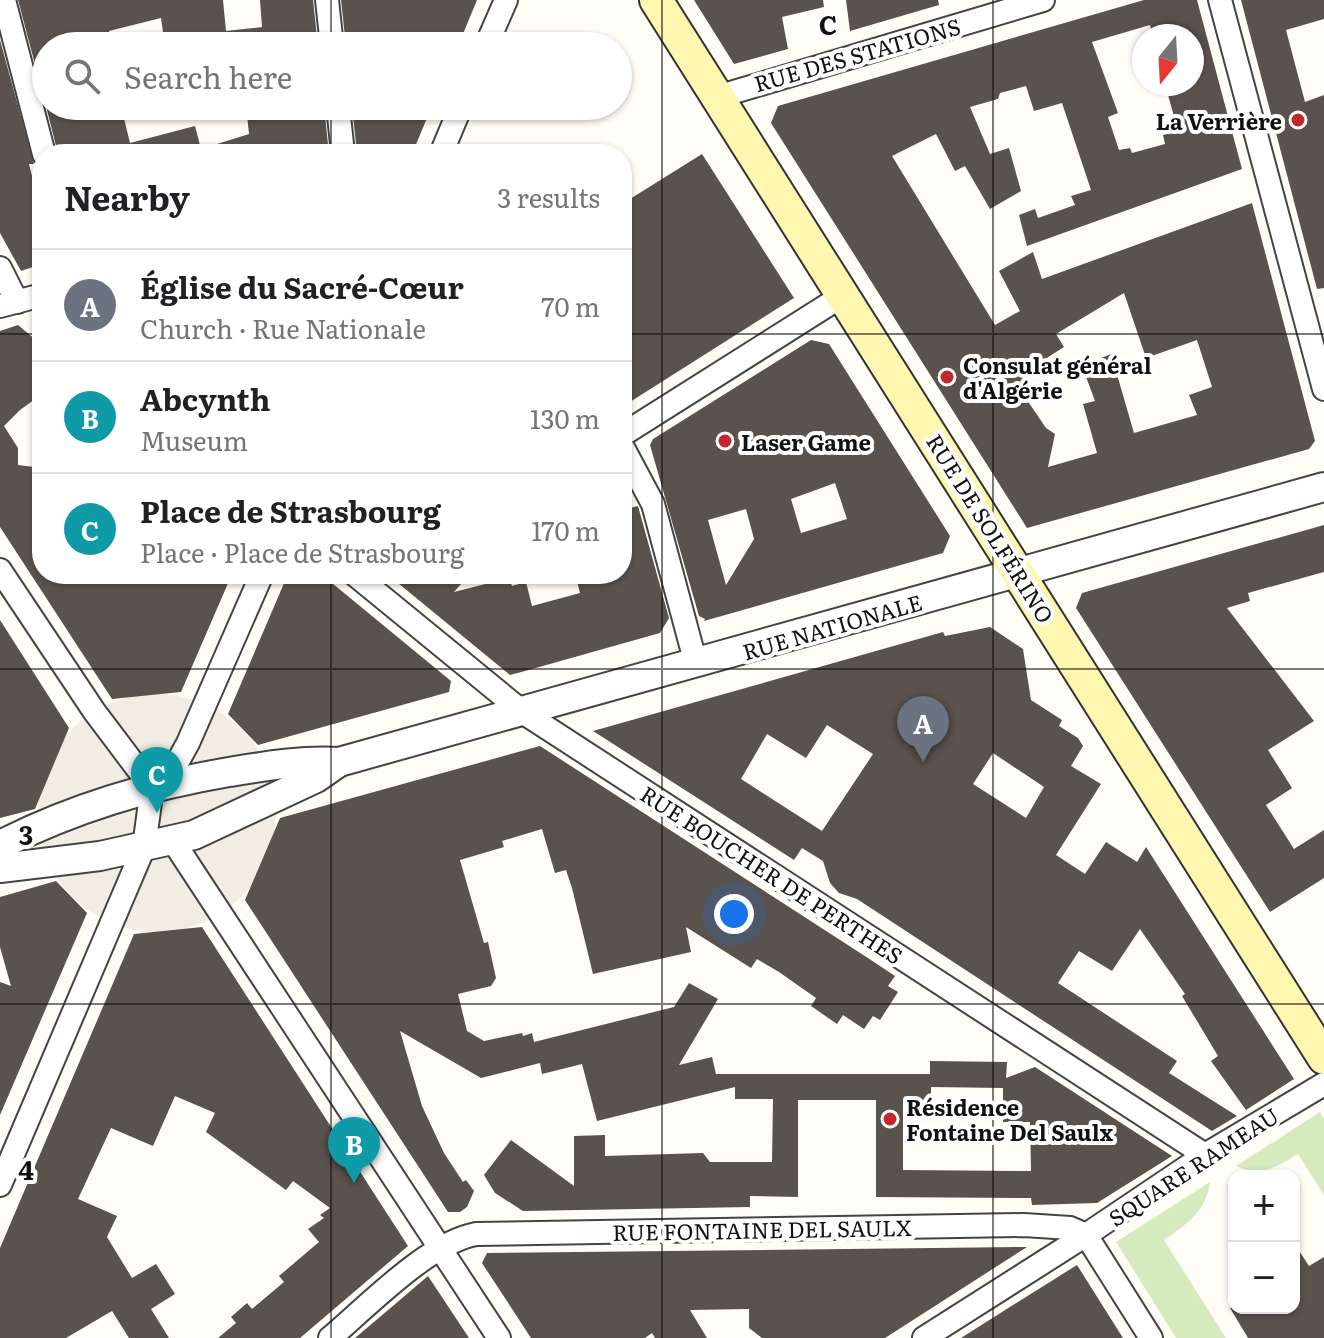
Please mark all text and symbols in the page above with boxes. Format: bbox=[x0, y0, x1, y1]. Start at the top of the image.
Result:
text: C bbox=[819, 4, 837, 43]
street label: RUE DES STATIONS bbox=[750, 9, 964, 99]
north arrow bbox=[1132, 24, 1204, 96]
search box bbox=[32, 32, 632, 120]
icon: search bbox=[60, 54, 104, 98]
text: Search here bbox=[124, 54, 292, 98]
place label: La Verrière bbox=[1156, 104, 1282, 137]
marker: La Verrière bbox=[1289, 111, 1307, 129]
text: Nearby bbox=[64, 171, 190, 221]
text: 3 results bbox=[497, 177, 600, 216]
text: Église du Sacré-Cœur bbox=[140, 264, 464, 308]
text: A bbox=[80, 286, 100, 325]
text: 70 m bbox=[541, 286, 600, 325]
text: Church · Rue Nationale bbox=[140, 308, 426, 347]
place label: Consulat général d'Algérie bbox=[963, 348, 1152, 406]
marker: Consulat général d'Algérie bbox=[938, 368, 956, 386]
text: Abcynth bbox=[140, 376, 270, 420]
text: B bbox=[81, 398, 99, 437]
text: 130 m bbox=[530, 398, 600, 437]
text: Museum bbox=[140, 420, 248, 459]
place label: Laser Game bbox=[741, 425, 871, 458]
street label: RUE DE SOLFÉRINO bbox=[919, 427, 1063, 629]
marker: Laser Game bbox=[716, 432, 734, 450]
text: Place de Strasbourg bbox=[140, 488, 441, 532]
text: C bbox=[81, 510, 99, 549]
text: 170 m bbox=[532, 510, 600, 549]
text: Place · Place de Strasbourg bbox=[140, 532, 464, 571]
street label: RUE NATIONALE bbox=[738, 585, 926, 667]
pin: A bbox=[897, 696, 949, 762]
pin: C bbox=[131, 747, 183, 813]
street label: RUE BOUCHER DE PERTHES bbox=[634, 777, 910, 971]
text: 3 bbox=[19, 814, 33, 853]
your location bbox=[714, 894, 754, 934]
place label: Résidence Fontaine Del Saulx bbox=[906, 1090, 1114, 1148]
street label: SQUARE RAMEAU bbox=[1101, 1098, 1285, 1234]
marker: Résidence Fontaine Del Saulx bbox=[881, 1110, 899, 1128]
pin: B bbox=[328, 1117, 380, 1183]
text: 4 bbox=[18, 1149, 34, 1188]
map controls bbox=[1228, 1170, 1300, 1314]
button: + bbox=[1228, 1170, 1300, 1242]
street label: RUE FONTAINE DEL SAULX bbox=[612, 1210, 912, 1248]
button: − bbox=[1228, 1242, 1300, 1314]

